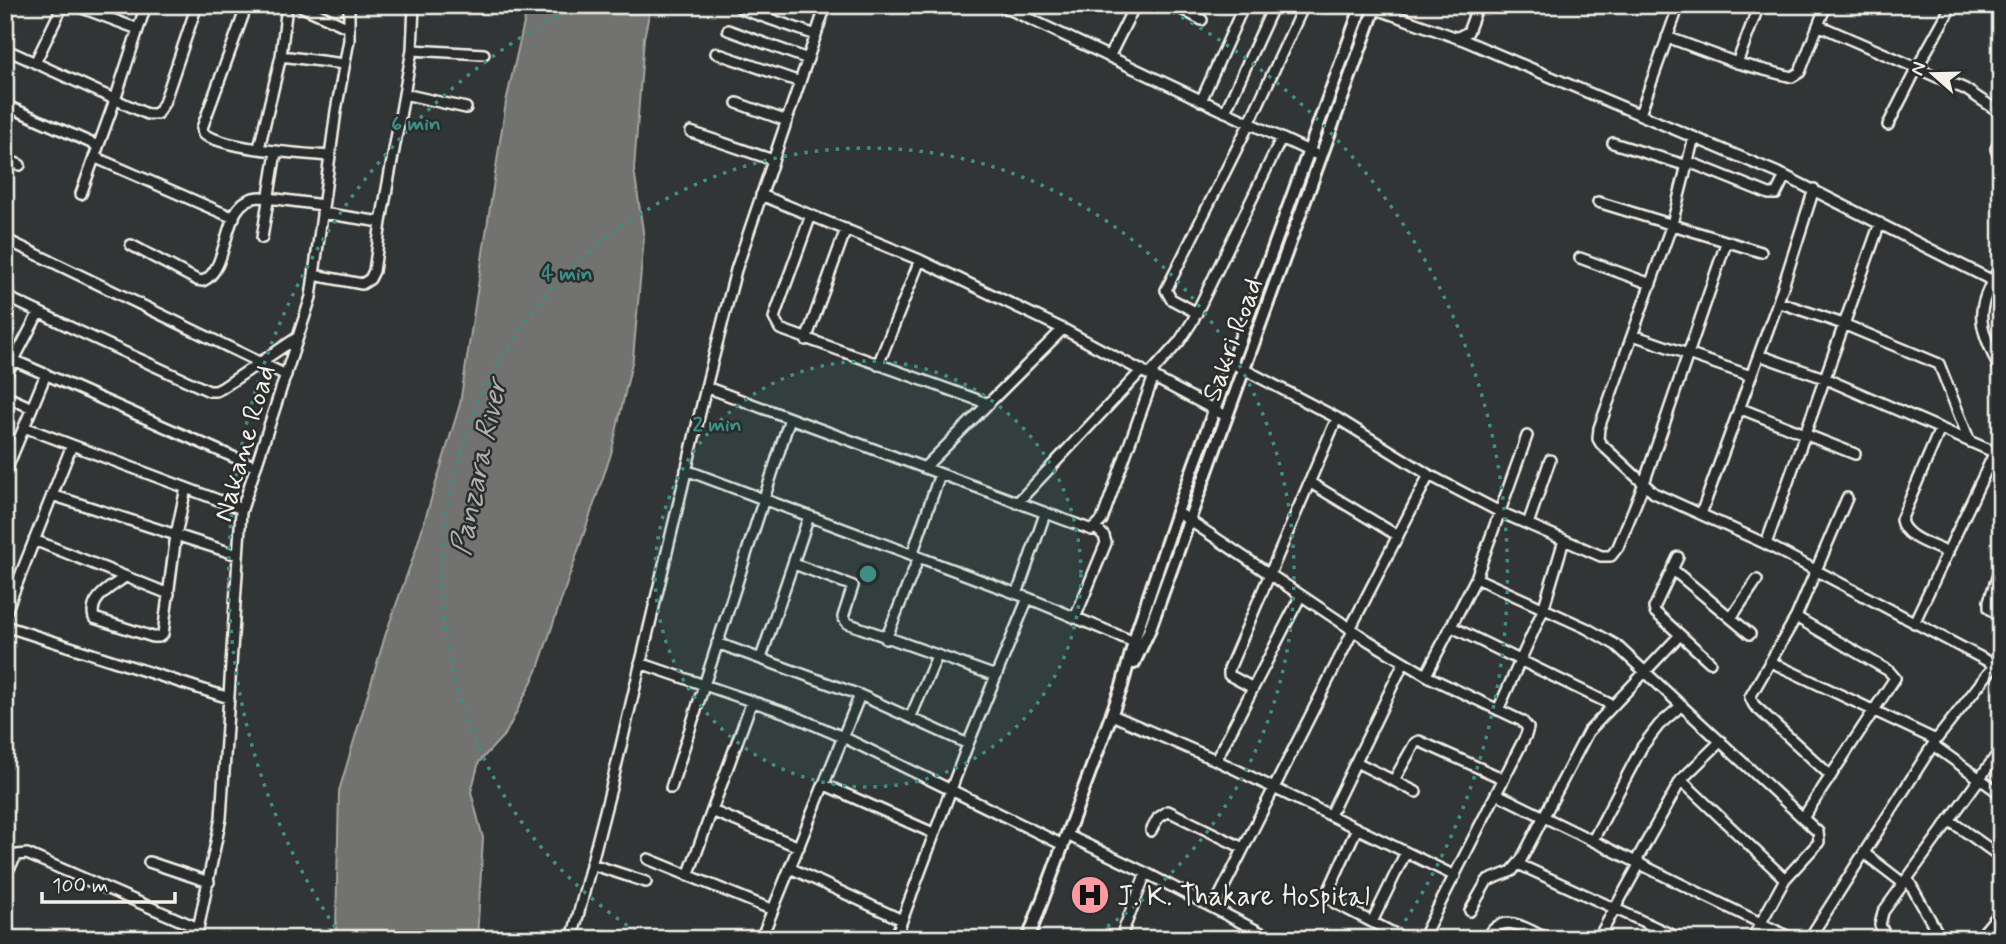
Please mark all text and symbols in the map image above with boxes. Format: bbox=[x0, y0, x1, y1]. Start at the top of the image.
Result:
north arrow bbox=[1898, 38, 1968, 108]
text: N bbox=[1905, 58, 1932, 79]
text: 6 min bbox=[391, 110, 441, 138]
text: 4 min bbox=[541, 260, 593, 288]
street label: Sakri Road bbox=[1194, 273, 1273, 407]
street label: Nakane Road bbox=[205, 361, 285, 526]
water label: Panzara River bbox=[442, 372, 518, 559]
text: 2 min bbox=[692, 411, 742, 439]
centre of rings bbox=[856, 562, 880, 586]
scale bar bbox=[42, 860, 175, 904]
text: 100 m bbox=[52, 872, 108, 900]
hospital icon: J. K. Thakare Hospital bbox=[1069, 874, 1111, 916]
place label: J. K. Thakare Hospital bbox=[1117, 879, 1370, 916]

